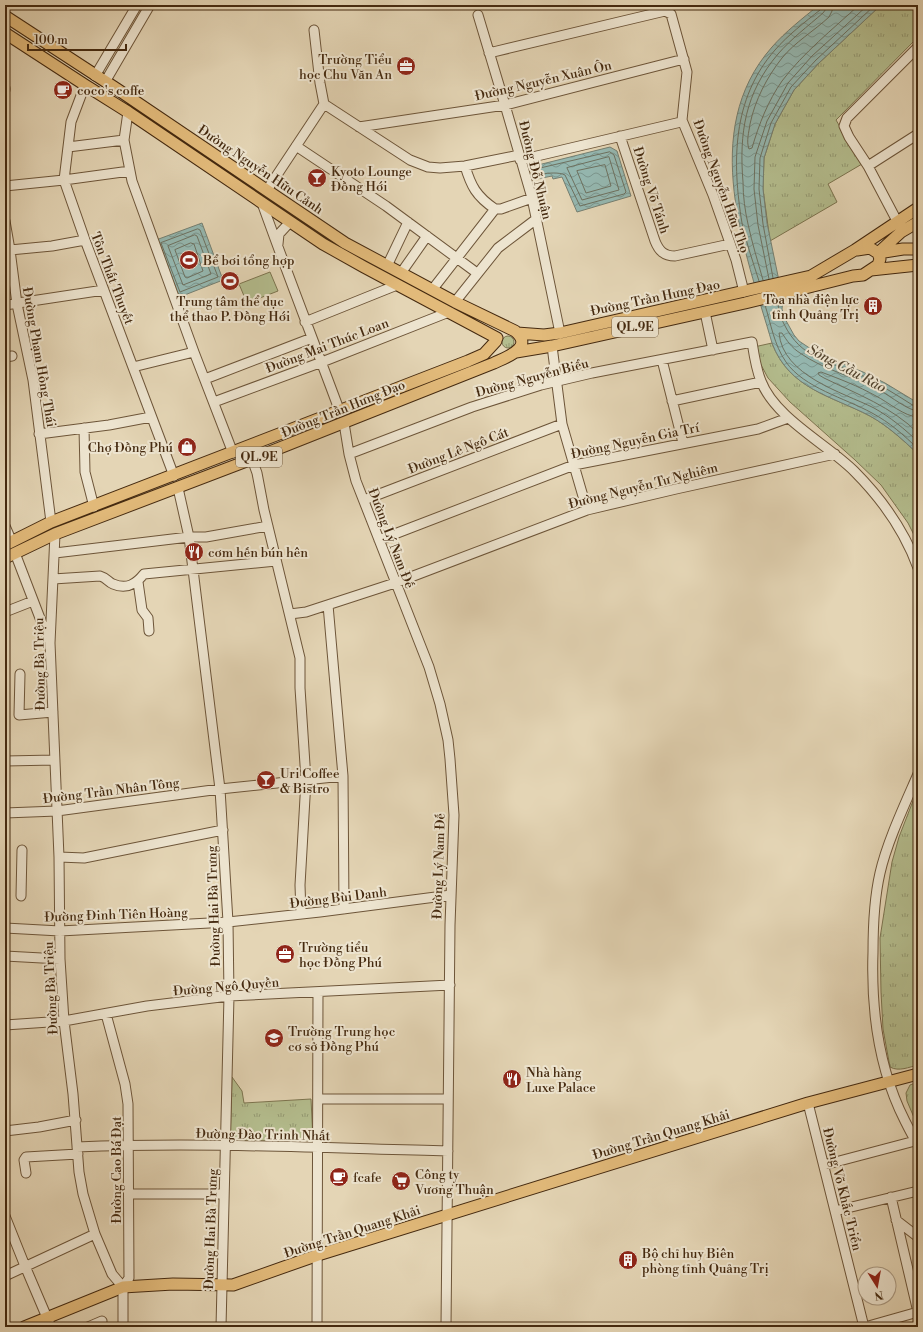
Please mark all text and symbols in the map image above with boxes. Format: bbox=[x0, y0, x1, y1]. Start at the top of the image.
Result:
scale bar bbox=[28, 26, 126, 52]
text: 100 m bbox=[34, 33, 68, 48]
place label: Trường Tiểu học Chu Văn An bbox=[299, 52, 393, 83]
office icon: Trường Tiểu học Chu Văn An bbox=[395, 55, 417, 77]
street label: Đường Nguyễn Xuân Ôn bbox=[473, 56, 613, 105]
cafe icon: coco's coffe bbox=[52, 79, 74, 101]
place label: coco's coffe bbox=[77, 83, 145, 99]
street label: Đường Nguyễn Hữu Thọ bbox=[689, 117, 753, 255]
street label: Đường Đỗ Nhuận bbox=[515, 119, 555, 222]
street label: Đường Nguyễn Hữu Cảnh bbox=[195, 122, 326, 218]
street label: Đường Võ Tánh bbox=[629, 145, 673, 236]
place label: Kyoto Lounge Đồng Hới bbox=[331, 164, 412, 195]
bar icon: Kyoto Lounge Đồng Hới bbox=[306, 167, 328, 189]
street label: Tôn Thất Thuyết bbox=[87, 230, 137, 327]
sports icon: Bể bơi tổng hợp bbox=[178, 249, 200, 271]
place label: Bể bơi tổng hợp bbox=[202, 253, 295, 269]
sports icon: Trung tâm thể dục thể thao P. Đồng Hới bbox=[219, 270, 241, 292]
street label: Đường Trần Hưng Đạo bbox=[589, 276, 721, 320]
street label: Đường Phạm Hồng Thái bbox=[19, 286, 59, 428]
place label: Tòa nhà điện lực tỉnh Quảng Trị bbox=[763, 292, 859, 323]
place label: Trung tâm thể dục thể thao P. Đồng Hới bbox=[170, 294, 290, 325]
building icon: Tòa nhà điện lực tỉnh Quảng Trị bbox=[862, 295, 884, 317]
street label: Đường Mai Thúc Loan bbox=[264, 315, 391, 377]
road number: QL.9E bbox=[612, 317, 658, 337]
water label: Sông Cầu Rào bbox=[804, 341, 889, 397]
street label: Đường Nguyễn Biểu bbox=[474, 355, 591, 401]
street label: Đường Trần Hưng Đạo bbox=[279, 377, 408, 441]
street label: Đường Nguyễn Gia Trí bbox=[570, 419, 702, 462]
street label: Đường Lê Ngô Cát bbox=[406, 424, 511, 477]
shop icon: Chợ Đồng Phú bbox=[176, 436, 198, 458]
place label: Chợ Đồng Phú bbox=[88, 440, 174, 456]
road number: QL.9E bbox=[236, 447, 282, 467]
street label: Đường Nguyễn Tư Nghiêm bbox=[567, 459, 720, 512]
street label: Đường Lý Nam Đế bbox=[365, 486, 418, 591]
restaurant icon: cơm hến bún hên bbox=[183, 541, 205, 563]
place label: cơm hến bún hên bbox=[208, 545, 308, 561]
street label: Đường Bà Triệu bbox=[31, 617, 49, 711]
place label: Uri Coffee & Bistro bbox=[280, 766, 340, 797]
bar icon: Uri Coffee & Bistro bbox=[255, 769, 277, 791]
street label: Đường Trần Nhân Tông bbox=[42, 775, 181, 807]
street label: Đường Lý Nam Đế bbox=[429, 812, 449, 919]
street label: Đường Hai Bà Trưng bbox=[204, 845, 224, 967]
street label: Đường Bùi Danh bbox=[289, 884, 388, 912]
street label: Đường Đinh Tiên Hoàng bbox=[44, 904, 188, 926]
street label: Đường Bà Triệu bbox=[41, 940, 61, 1035]
place label: Trường tiểu học Đồng Phú bbox=[299, 940, 383, 971]
office icon: Trường tiểu học Đồng Phú bbox=[274, 943, 296, 965]
street label: Đường Ngô Quyền bbox=[172, 974, 280, 1000]
place label: Trường Trung học cơ sở Đồng Phú bbox=[288, 1024, 396, 1055]
school or university icon: Trường Trung học cơ sở Đồng Phú bbox=[263, 1027, 285, 1049]
place label: Nhà hàng Luxe Palace bbox=[526, 1065, 596, 1096]
restaurant icon: Nhà hàng Luxe Palace bbox=[501, 1068, 523, 1090]
street label: Đường Trần Quang Khải bbox=[591, 1106, 732, 1163]
street label: Đường Cao Bá Đạt bbox=[109, 1116, 125, 1224]
street label: Đường Đào Trinh Nhất bbox=[196, 1126, 331, 1144]
street label: Đường Võ Khắc Triển bbox=[819, 1126, 865, 1253]
cafe icon: fcafe bbox=[328, 1166, 350, 1188]
place label: Công ty Vương Thuận bbox=[414, 1167, 494, 1198]
street label: Đường Hai Bà Trưng bbox=[201, 1168, 221, 1290]
place label: fcafe bbox=[353, 1170, 382, 1186]
supermarket icon: Công ty Vương Thuận bbox=[390, 1170, 412, 1192]
street label: Đường Trần Quang Khải bbox=[282, 1202, 423, 1262]
place label: Bộ chỉ huy Biên phòng tỉnh Quảng Trị bbox=[641, 1246, 769, 1277]
building icon: Bộ chỉ huy Biên phòng tỉnh Quảng Trị bbox=[617, 1249, 639, 1271]
north arrow bbox=[857, 1266, 897, 1306]
text: N bbox=[873, 1287, 884, 1303]

